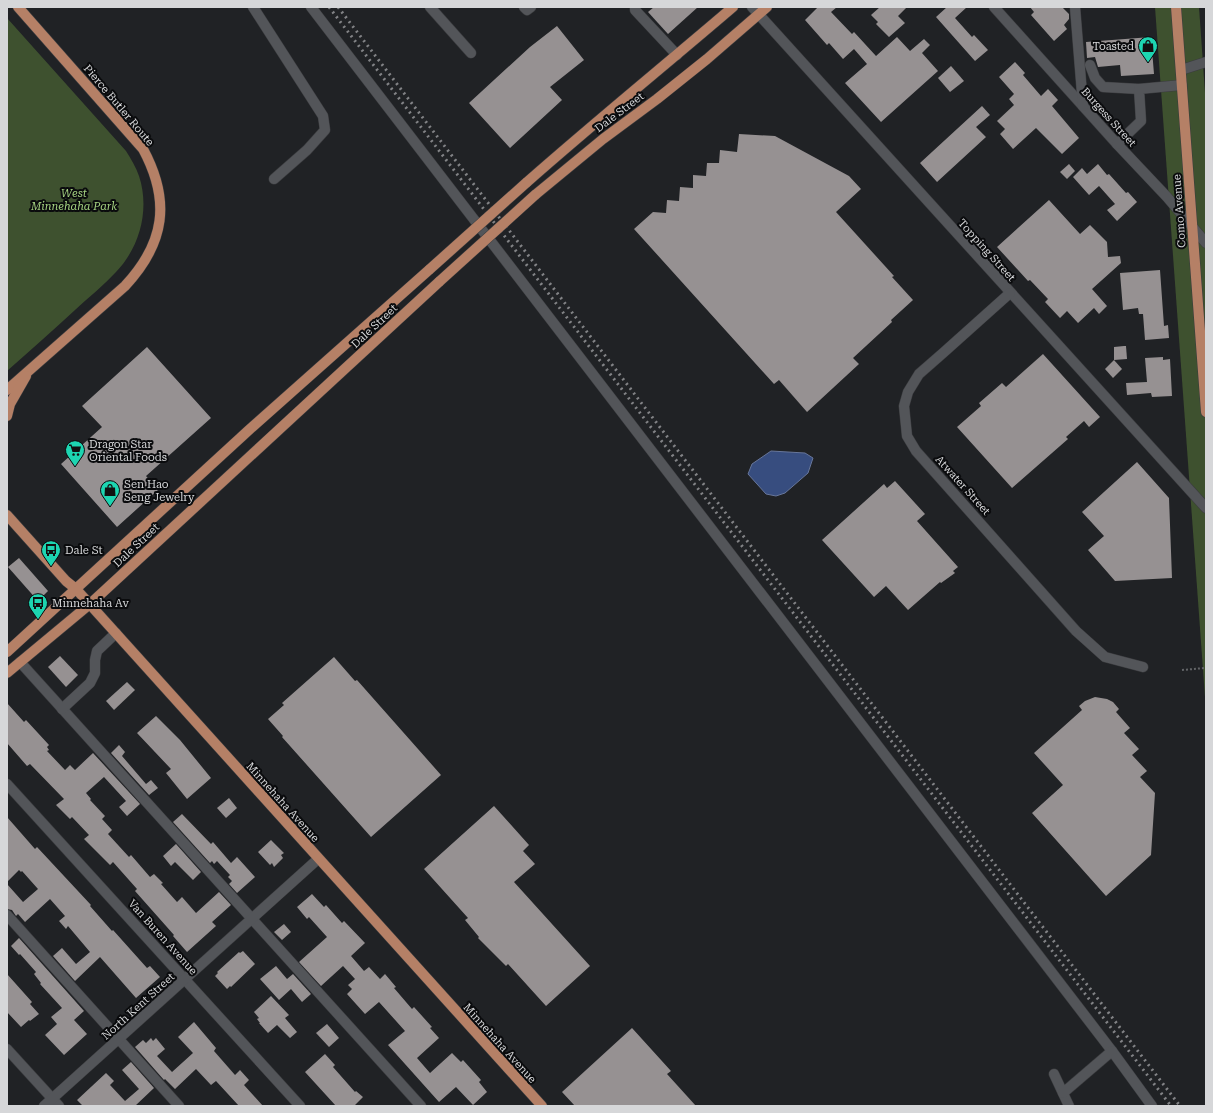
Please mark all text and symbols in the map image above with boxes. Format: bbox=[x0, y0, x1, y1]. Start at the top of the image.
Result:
shop icon: Toasted bbox=[1137, 35, 1159, 63]
place label: Toasted bbox=[1092, 40, 1134, 53]
street label: Pierce Butler Route bbox=[81, 62, 156, 149]
street label: Burgess Street bbox=[1079, 85, 1139, 150]
street label: Dale Street bbox=[592, 90, 646, 135]
street label: Como Avenue bbox=[1170, 174, 1189, 248]
park label: West Minnehaha Park bbox=[30, 187, 117, 213]
street label: Topping Street bbox=[955, 217, 1018, 284]
street label: Dale Street bbox=[349, 302, 400, 351]
place label: Dragon Star Oriental Foods bbox=[89, 438, 167, 464]
supermarket icon: Dragon Star Oriental Foods bbox=[64, 439, 86, 467]
street label: Atwater Street bbox=[933, 453, 993, 518]
place label: Sen Hao Seng Jewelry bbox=[124, 478, 195, 504]
shop icon: Sen Hao Seng Jewelry bbox=[99, 479, 121, 507]
street label: Dale Street bbox=[111, 521, 162, 570]
bus stop icon: Dale St bbox=[40, 539, 62, 567]
place label: Dale St bbox=[65, 544, 103, 557]
bus stop icon: Minnehaha Av bbox=[27, 592, 49, 620]
place label: Minnehaha Av bbox=[52, 597, 129, 610]
street label: Minnehaha Avenue bbox=[244, 760, 322, 845]
street label: Van Buren Avenue bbox=[125, 897, 200, 978]
street label: North Kent Street bbox=[99, 970, 177, 1042]
street label: Minnehaha Avenue bbox=[461, 1001, 539, 1086]

